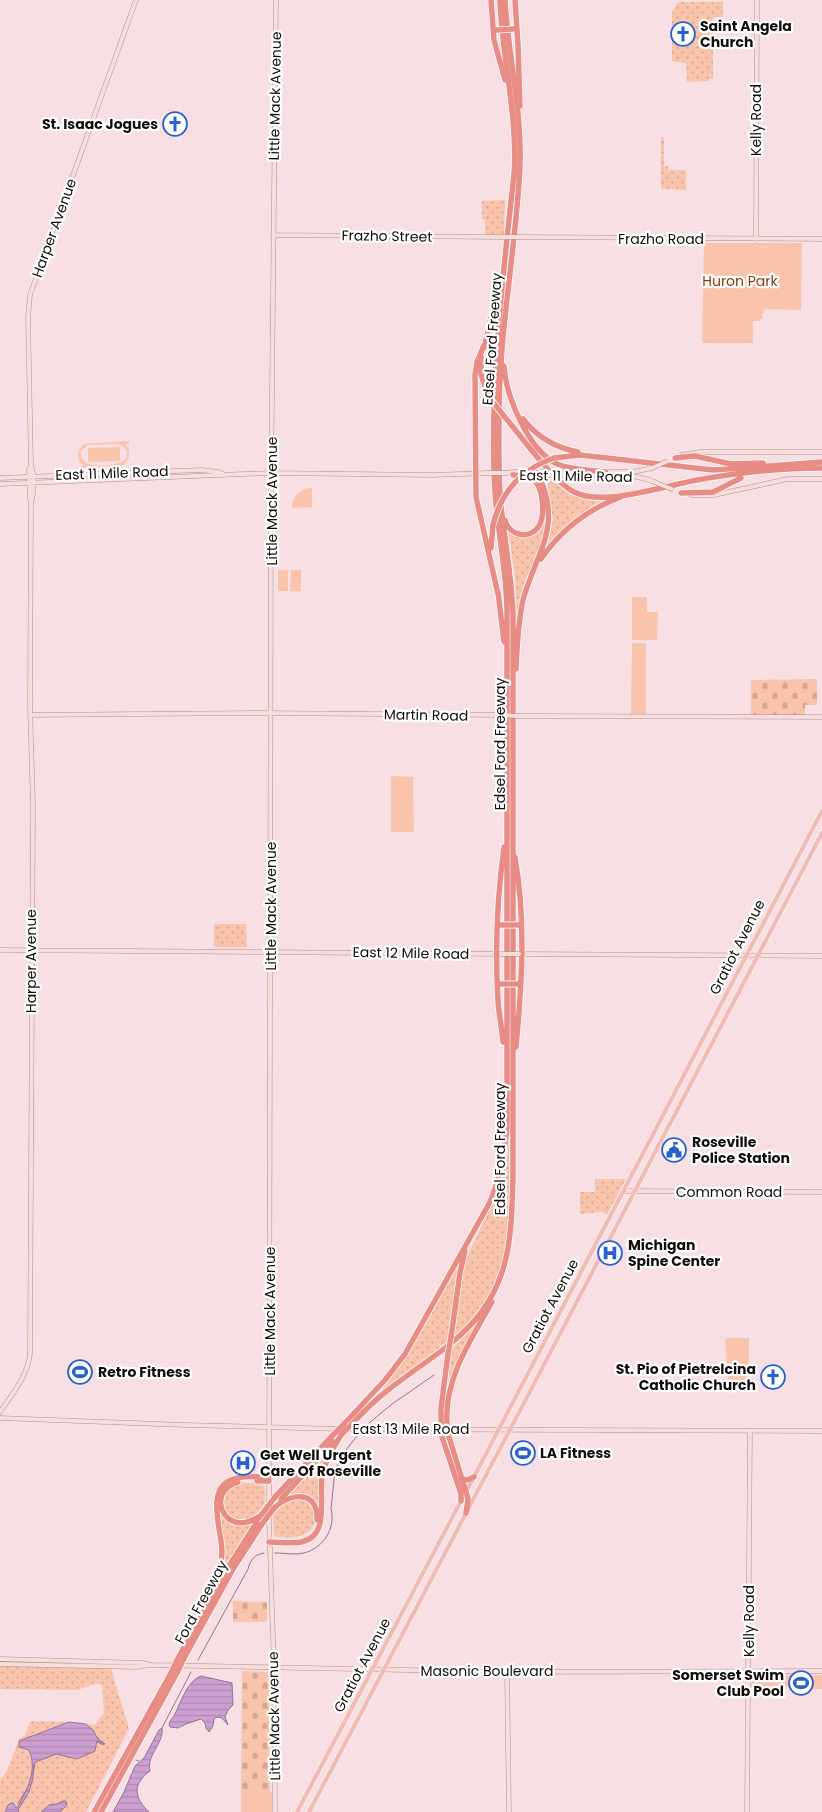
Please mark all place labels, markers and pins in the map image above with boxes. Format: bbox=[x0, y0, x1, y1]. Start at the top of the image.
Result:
place label: Saint Angela Church bbox=[700, 16, 792, 52]
church icon: Saint Angela Church bbox=[670, 21, 696, 47]
church icon: St. Isaac Jogues bbox=[162, 111, 188, 137]
place label: St. Isaac Jogues bbox=[42, 114, 158, 134]
place label: Roseville Police Station bbox=[692, 1132, 790, 1168]
public building icon: Roseville Police Station bbox=[661, 1137, 687, 1163]
place label: Michigan Spine Center bbox=[628, 1235, 720, 1271]
hospital icon: Michigan Spine Center bbox=[597, 1240, 623, 1266]
sports icon: Retro Fitness bbox=[67, 1359, 93, 1385]
place label: St. Pio of Pietrelcina Catholic Church bbox=[616, 1359, 756, 1395]
place label: Retro Fitness bbox=[98, 1362, 191, 1382]
church icon: St. Pio of Pietrelcina Catholic Church bbox=[760, 1364, 786, 1390]
sports icon: LA Fitness bbox=[510, 1440, 536, 1466]
place label: LA Fitness bbox=[540, 1443, 611, 1463]
place label: Get Well Urgent Care Of Roseville bbox=[260, 1445, 381, 1481]
hospital icon: Get Well Urgent Care Of Roseville bbox=[230, 1450, 256, 1476]
place label: Somerset Swim Club Pool bbox=[672, 1665, 784, 1701]
sports icon: Somerset Swim Club Pool bbox=[788, 1670, 814, 1696]

